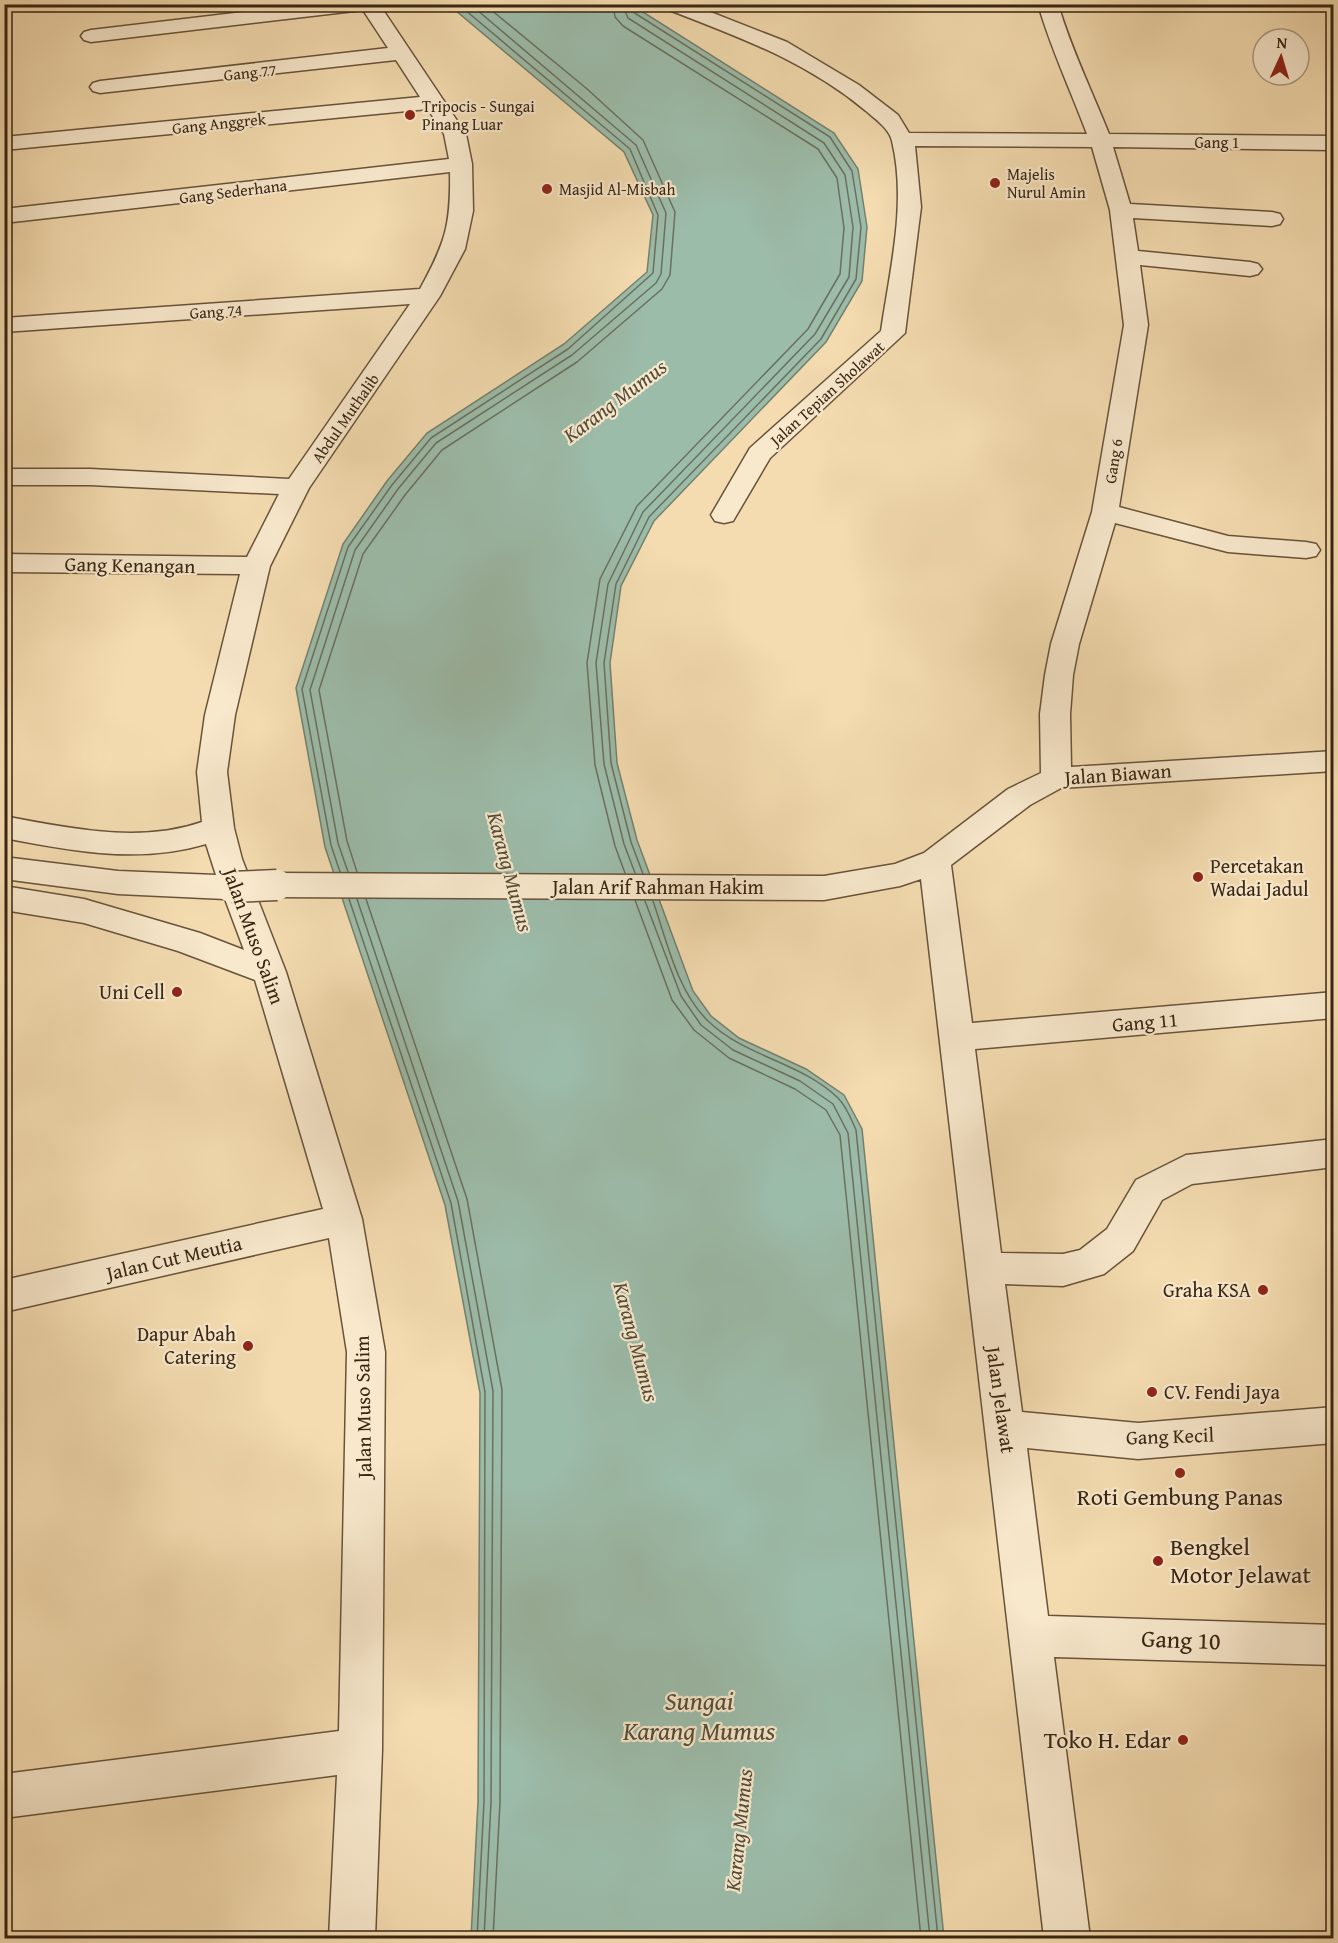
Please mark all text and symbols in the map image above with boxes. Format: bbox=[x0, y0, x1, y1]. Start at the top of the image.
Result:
north arrow bbox=[1251, 27, 1311, 87]
text: N bbox=[1276, 30, 1289, 54]
street label: Gang 77 bbox=[222, 57, 278, 87]
place label: Tripocis - Sungai Pinang Luar bbox=[422, 94, 535, 136]
street label: Gang Anggrek bbox=[171, 106, 268, 140]
marker: Tripocis - Sungai Pinang Luar bbox=[403, 108, 417, 122]
street label: Gang 1 bbox=[1194, 130, 1240, 154]
place label: Majelis Nurul Amin bbox=[1007, 162, 1086, 204]
street label: Gang Sederhana bbox=[178, 172, 289, 210]
marker: Majelis Nurul Amin bbox=[988, 176, 1002, 190]
place label: Masjid Al-Misbah bbox=[559, 177, 675, 201]
marker: Masjid Al-Misbah bbox=[540, 182, 554, 196]
street label: Gang 74 bbox=[189, 297, 243, 325]
street label: Jalan Tepian Sholawat bbox=[763, 335, 890, 453]
water label: Karang Mumus bbox=[556, 351, 673, 451]
street label: Abdul Muthalib bbox=[305, 368, 385, 468]
street label: Gang 6 bbox=[1098, 437, 1128, 485]
street label: Gang Kenangan bbox=[64, 549, 196, 580]
street label: Jalan Biawan bbox=[1061, 755, 1172, 792]
water label: Karang Mumus bbox=[479, 808, 541, 936]
place label: Percetakan Wadai Jadul bbox=[1210, 851, 1309, 903]
street label: Jalan Muso Salim bbox=[215, 861, 293, 1009]
marker: Percetakan Wadai Jadul bbox=[1191, 870, 1205, 884]
street label: Jalan Arif Rahman Hakim bbox=[549, 872, 765, 901]
place label: Uni Cell bbox=[99, 977, 165, 1006]
marker: Uni Cell bbox=[170, 985, 184, 999]
street label: Gang 11 bbox=[1111, 1004, 1179, 1039]
street label: Jalan Cut Meutia bbox=[100, 1228, 245, 1288]
place label: Graha KSA bbox=[1163, 1275, 1251, 1304]
water label: Karang Mumus bbox=[605, 1278, 667, 1406]
marker: Graha KSA bbox=[1256, 1283, 1270, 1297]
place label: Dapur Abah Catering bbox=[137, 1319, 236, 1371]
street label: Jalan Muso Salim bbox=[347, 1335, 378, 1482]
marker: Dapur Abah Catering bbox=[241, 1339, 255, 1353]
street label: Jalan Jelawat bbox=[979, 1342, 1023, 1455]
place label: CV. Fendi Jaya bbox=[1164, 1377, 1280, 1406]
marker: CV. Fendi Jaya bbox=[1145, 1385, 1159, 1399]
street label: Gang Kecil bbox=[1125, 1419, 1215, 1452]
marker: Roti Gembung Panas bbox=[1173, 1466, 1187, 1480]
place label: Roti Gembung Panas bbox=[1077, 1479, 1283, 1514]
place label: Bengkel Motor Jelawat bbox=[1170, 1529, 1311, 1592]
marker: Bengkel Motor Jelawat bbox=[1151, 1554, 1165, 1568]
street label: Gang 10 bbox=[1141, 1621, 1221, 1658]
water label: Sungai Karang Mumus bbox=[622, 1681, 776, 1750]
place label: Toko H. Edar bbox=[1044, 1722, 1171, 1757]
marker: Toko H. Edar bbox=[1176, 1733, 1190, 1747]
water label: Karang Mumus bbox=[717, 1767, 760, 1894]

